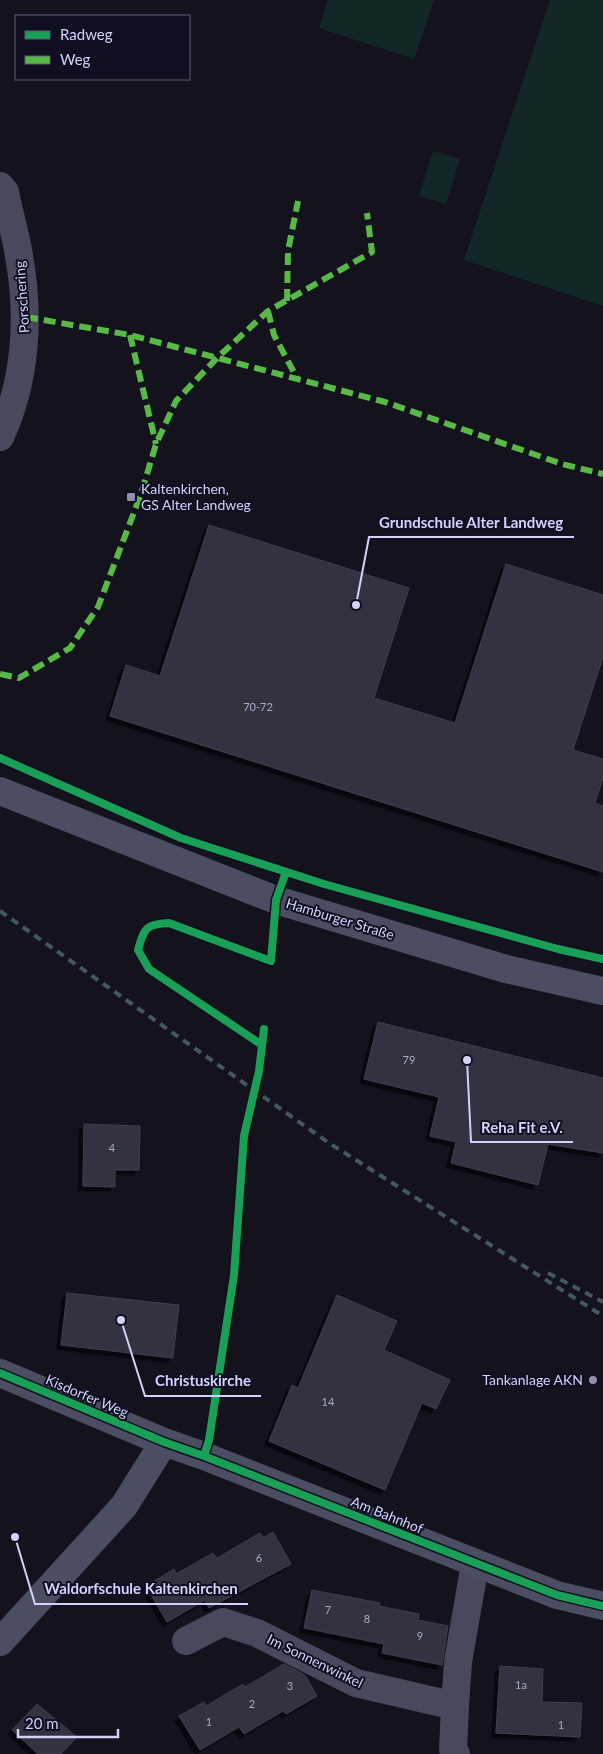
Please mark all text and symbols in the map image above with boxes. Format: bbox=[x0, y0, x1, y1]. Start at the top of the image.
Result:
legend bbox=[15, 15, 190, 80]
text: Radweg bbox=[60, 25, 113, 43]
text: Weg bbox=[60, 50, 91, 68]
street label: Porschering bbox=[10, 260, 33, 334]
place label: Kaltenkirchen, GS Alter Landweg bbox=[141, 480, 251, 513]
marker: Kaltenkirchen, GS Alter Landweg bbox=[125, 491, 137, 503]
callout: Grundschule Alter Landweg bbox=[369, 507, 574, 537]
text: Grundschule Alter Landweg bbox=[379, 513, 563, 531]
house number: 70-72 bbox=[243, 700, 273, 713]
street label: Hamburger Straße bbox=[284, 894, 396, 943]
house number: 79 bbox=[403, 1053, 415, 1066]
callout: Reha Fit e.V. bbox=[471, 1112, 573, 1142]
text: Reha Fit e.V. bbox=[481, 1118, 563, 1136]
house number: 4 bbox=[109, 1141, 116, 1154]
callout: Christuskirche bbox=[145, 1366, 261, 1396]
street label: Kisdorfer Weg bbox=[43, 1370, 131, 1421]
text: Christuskirche bbox=[155, 1371, 251, 1389]
place label: Tankanlage AKN bbox=[482, 1371, 583, 1388]
marker: Tankanlage AKN bbox=[587, 1374, 599, 1386]
house number: 14 bbox=[322, 1395, 335, 1408]
street label: Am Bahnhof bbox=[349, 1492, 426, 1537]
house number: 6 bbox=[256, 1551, 262, 1564]
callout: Waldorfschule Kaltenkirchen bbox=[35, 1574, 248, 1604]
text: Waldorfschule Kaltenkirchen bbox=[44, 1579, 238, 1597]
house number: 7 bbox=[325, 1603, 331, 1616]
house number: 8 bbox=[364, 1612, 370, 1625]
house number: 9 bbox=[417, 1629, 423, 1642]
street label: Im Sonnenwinkel bbox=[264, 1630, 366, 1691]
house number: 1a bbox=[515, 1678, 527, 1691]
house number: 3 bbox=[287, 1679, 293, 1692]
house number: 2 bbox=[249, 1697, 255, 1710]
scale bar bbox=[18, 1706, 118, 1738]
text: 20 m bbox=[25, 1714, 59, 1732]
house number: 1 bbox=[206, 1715, 212, 1728]
house number: 1 bbox=[558, 1718, 564, 1731]

